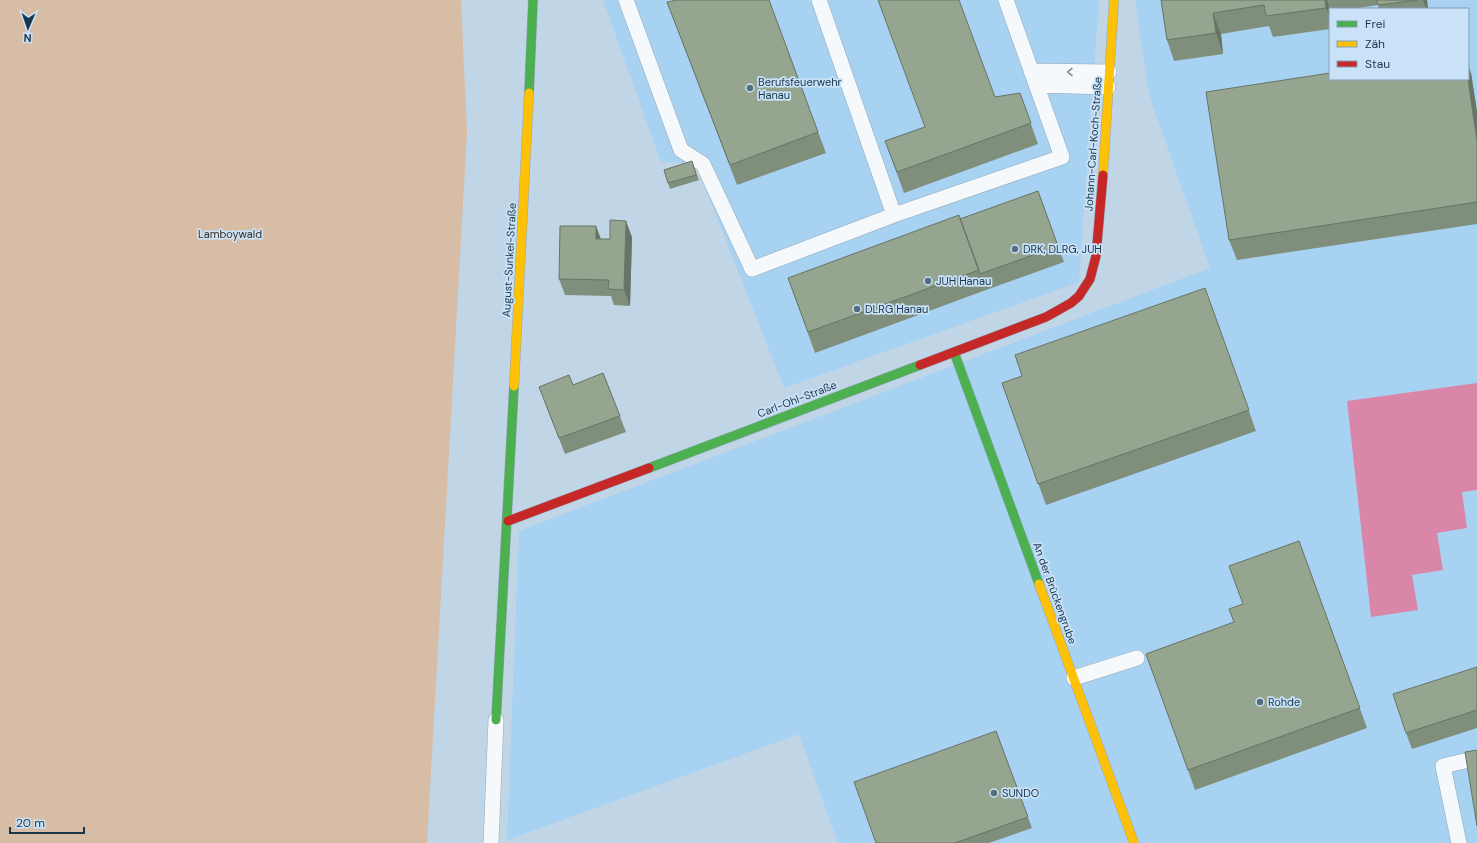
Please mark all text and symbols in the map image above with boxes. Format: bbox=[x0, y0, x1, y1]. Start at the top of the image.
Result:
north arrow bbox=[8, 8, 48, 48]
legend bbox=[1329, 8, 1469, 80]
text: Frei bbox=[1365, 16, 1385, 32]
text: N bbox=[23, 31, 32, 45]
text: Zäh bbox=[1365, 36, 1385, 52]
text: Stau bbox=[1365, 56, 1390, 72]
one-way arrow bbox=[1067, 68, 1073, 76]
place label: Berufsfeuerwehr Hanau bbox=[758, 75, 842, 102]
street label: Johann-Carl-Koch-Straße bbox=[1081, 76, 1105, 212]
marker: Berufsfeuerwehr Hanau bbox=[745, 83, 755, 93]
street label: August-Sunkel-Straße bbox=[499, 203, 519, 317]
park label: Lamboywald bbox=[198, 227, 262, 241]
place label: DRK, DLRG, JUH bbox=[1023, 242, 1102, 256]
marker: DRK, DLRG, JUH bbox=[1010, 244, 1020, 254]
place label: JUH Hanau bbox=[936, 274, 991, 288]
marker: JUH Hanau bbox=[923, 276, 933, 286]
place label: DLRG Hanau bbox=[865, 302, 928, 316]
marker: DLRG Hanau bbox=[852, 304, 862, 314]
street label: Carl-Ohl-Straße bbox=[755, 377, 839, 421]
street label: An der Brückengrube bbox=[1030, 540, 1080, 646]
place label: Rohde bbox=[1268, 695, 1300, 709]
marker: Rohde bbox=[1255, 697, 1265, 707]
place label: SUNDO bbox=[1002, 786, 1039, 800]
marker: SUNDO bbox=[989, 788, 999, 798]
scale bar bbox=[10, 809, 84, 835]
text: 20 m bbox=[16, 815, 45, 831]

